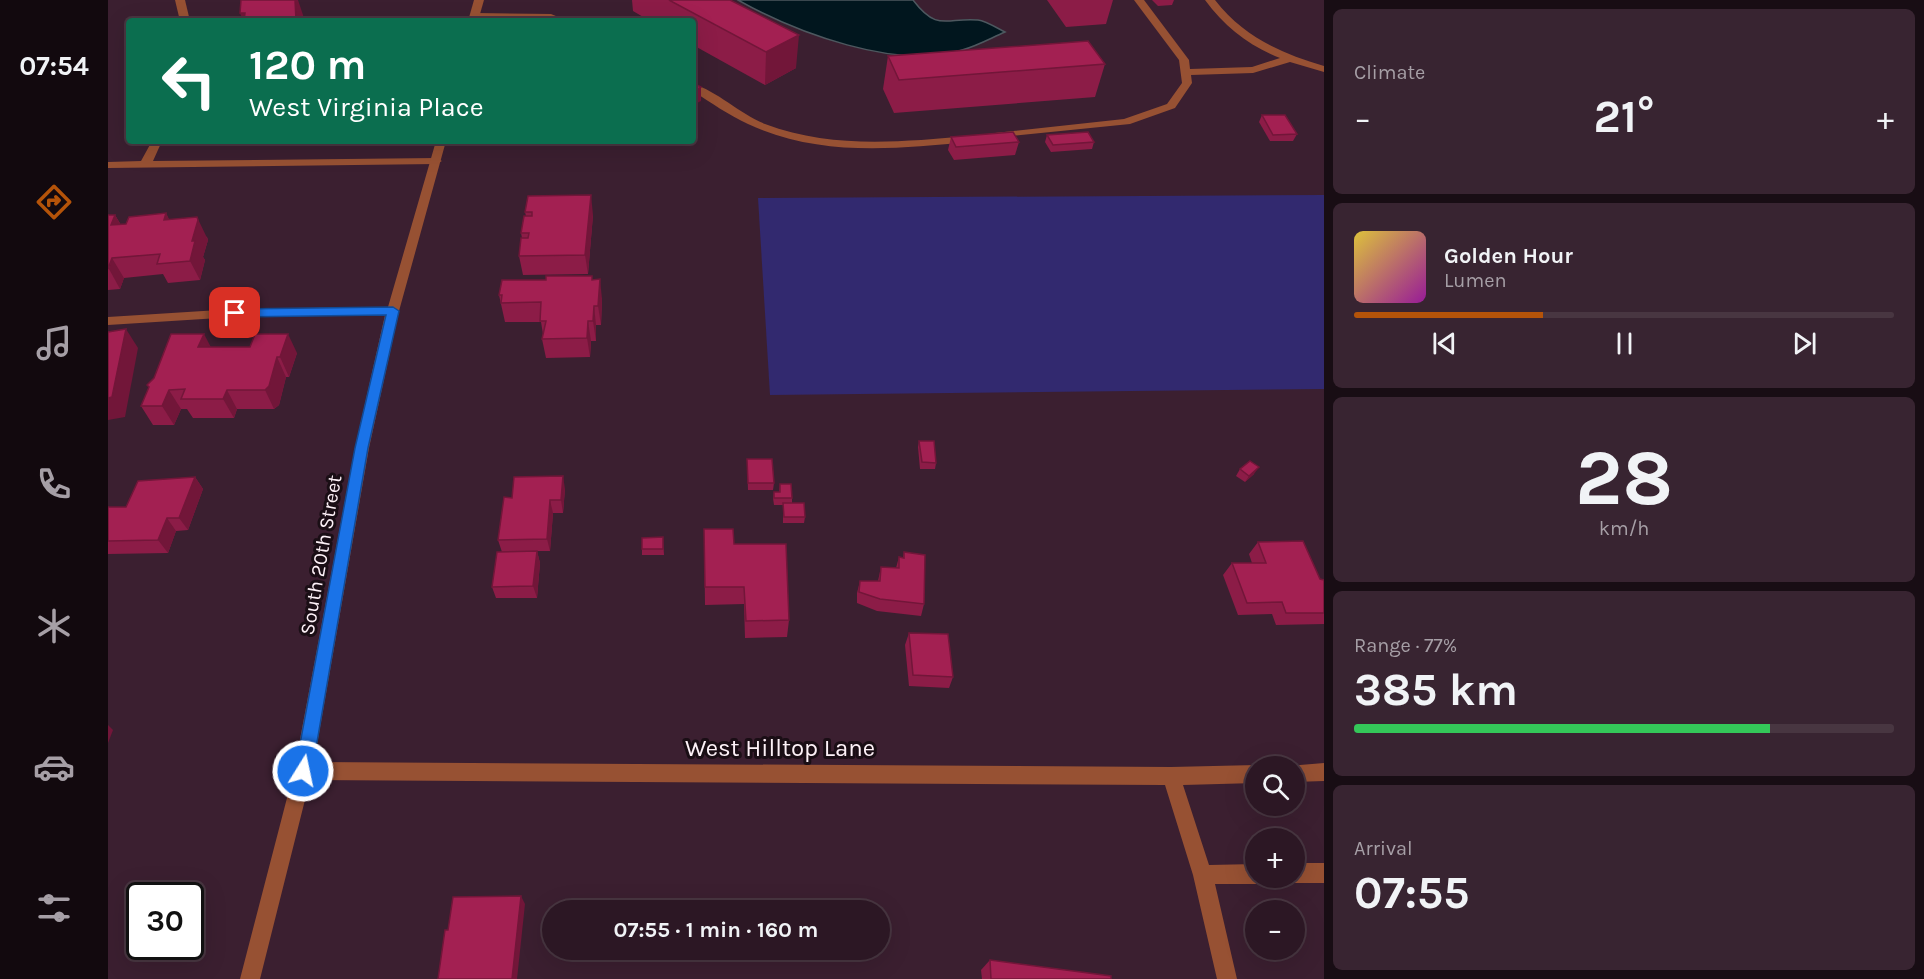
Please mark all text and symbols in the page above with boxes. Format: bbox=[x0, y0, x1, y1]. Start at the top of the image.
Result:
text: 120 m bbox=[249, 40, 366, 90]
icon: left bbox=[150, 42, 228, 120]
text: 07:54 bbox=[19, 50, 89, 82]
text: Climate bbox=[1354, 61, 1425, 84]
text: West Virginia Place bbox=[249, 91, 484, 123]
text: 21° bbox=[1594, 91, 1654, 143]
text: − bbox=[1354, 99, 1371, 137]
text: + bbox=[1877, 99, 1894, 137]
icon: directions bbox=[33, 181, 75, 223]
text: Golden Hour bbox=[1444, 243, 1573, 269]
text: Lumen bbox=[1444, 269, 1507, 292]
pin bbox=[209, 287, 260, 338]
icon: arrive bbox=[218, 296, 251, 329]
icon: music bbox=[33, 322, 75, 364]
icon: previous bbox=[1428, 327, 1461, 360]
icon: pause bbox=[1608, 327, 1641, 360]
icon: next bbox=[1788, 327, 1821, 360]
text: 28 bbox=[1575, 432, 1673, 524]
icon: phone bbox=[33, 463, 75, 505]
street label: South 20th Street bbox=[296, 473, 346, 637]
text: km/h bbox=[1599, 517, 1649, 540]
icon: climate bbox=[33, 605, 75, 647]
text: Range · 77% bbox=[1354, 634, 1457, 657]
text: 385 km bbox=[1354, 664, 1518, 716]
street label: West Hilltop Lane bbox=[685, 734, 875, 762]
position arrow bbox=[271, 739, 335, 803]
icon: car bbox=[33, 746, 75, 788]
map controls bbox=[1245, 756, 1305, 960]
button: search bbox=[1245, 756, 1305, 816]
button: + bbox=[1245, 828, 1305, 888]
text: Arrival bbox=[1354, 837, 1413, 860]
text: 07:55 bbox=[1354, 867, 1469, 919]
speed limit sign: 30 bbox=[126, 882, 204, 960]
icon: filters bbox=[33, 887, 75, 929]
button: − bbox=[1245, 900, 1305, 960]
text: 07:55 · 1 min · 160 m bbox=[614, 917, 818, 943]

